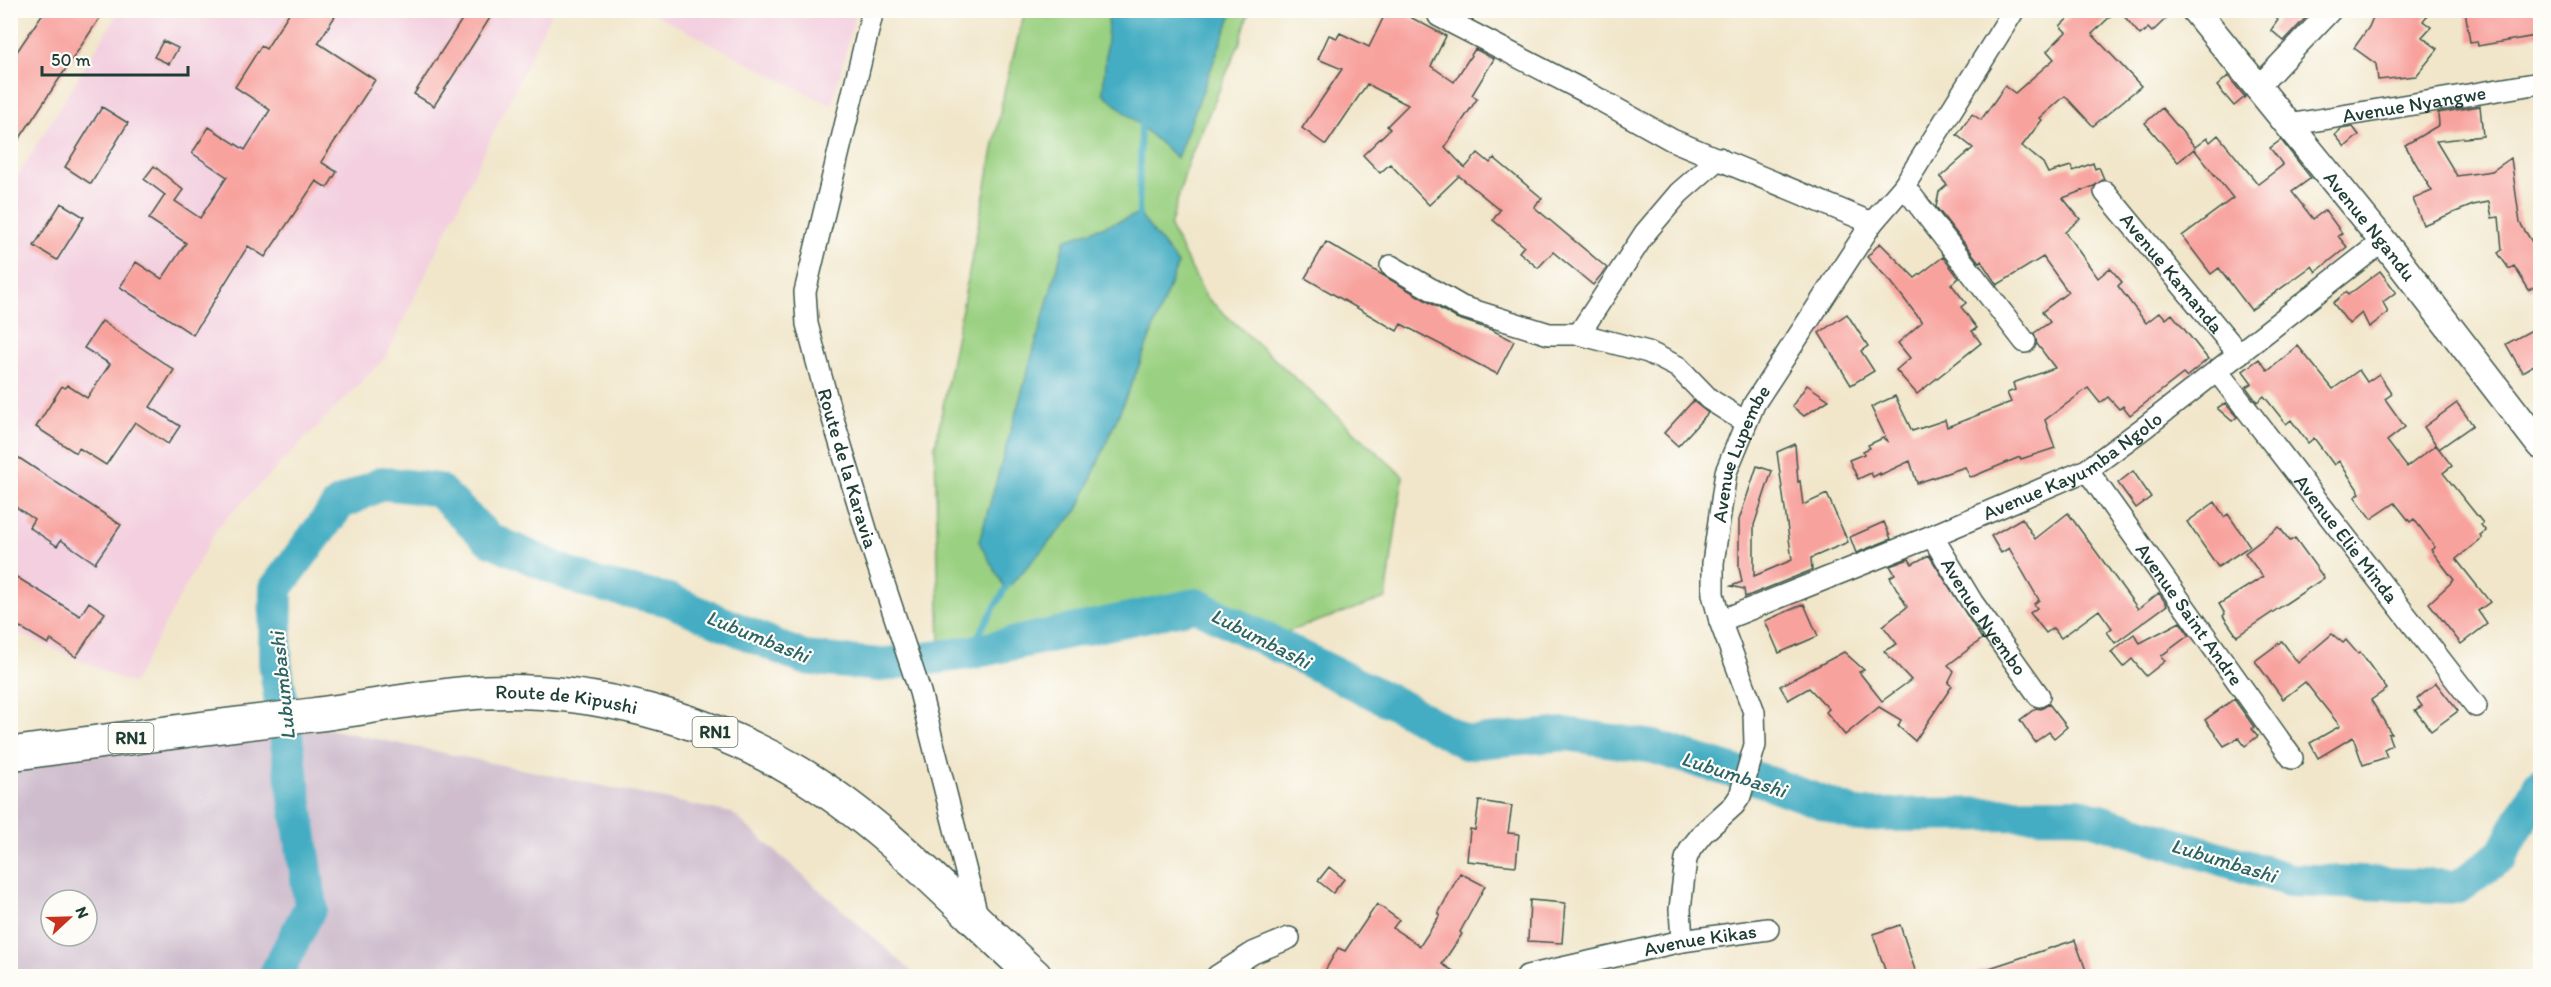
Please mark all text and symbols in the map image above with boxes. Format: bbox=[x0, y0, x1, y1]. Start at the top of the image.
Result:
scale bar bbox=[42, 39, 188, 77]
text: 50 m bbox=[51, 49, 91, 71]
street label: Avenue Nyangwe bbox=[2341, 80, 2488, 128]
street label: Avenue Ngandu bbox=[2319, 166, 2421, 286]
street label: Avenue Kamanda bbox=[2115, 208, 2229, 339]
street label: Avenue Lupembe bbox=[1707, 380, 1775, 524]
street label: Route de la Karavia bbox=[813, 386, 883, 552]
street label: Avenue Kayumba Ngolo bbox=[1979, 406, 2167, 525]
street label: Avenue Elie Minda bbox=[2289, 470, 2404, 608]
street label: Avenue Saint Andre bbox=[2131, 538, 2249, 690]
street label: Avenue Nyembo bbox=[1936, 553, 2032, 680]
water label: Lubumbashi bbox=[1207, 602, 1317, 675]
water label: Lubumbashi bbox=[703, 604, 815, 669]
water label: Lubumbashi bbox=[264, 628, 300, 741]
street label: Route de Kipushi bbox=[495, 679, 640, 719]
road number: RN1 bbox=[692, 717, 738, 747]
road number: RN1 bbox=[108, 723, 154, 753]
water label: Lubumbashi bbox=[1678, 745, 1792, 803]
water label: Lubumbashi bbox=[2168, 832, 2282, 889]
north arrow bbox=[39, 888, 99, 948]
text: N bbox=[72, 904, 93, 921]
street label: Avenue Kikas bbox=[1641, 919, 1758, 961]

